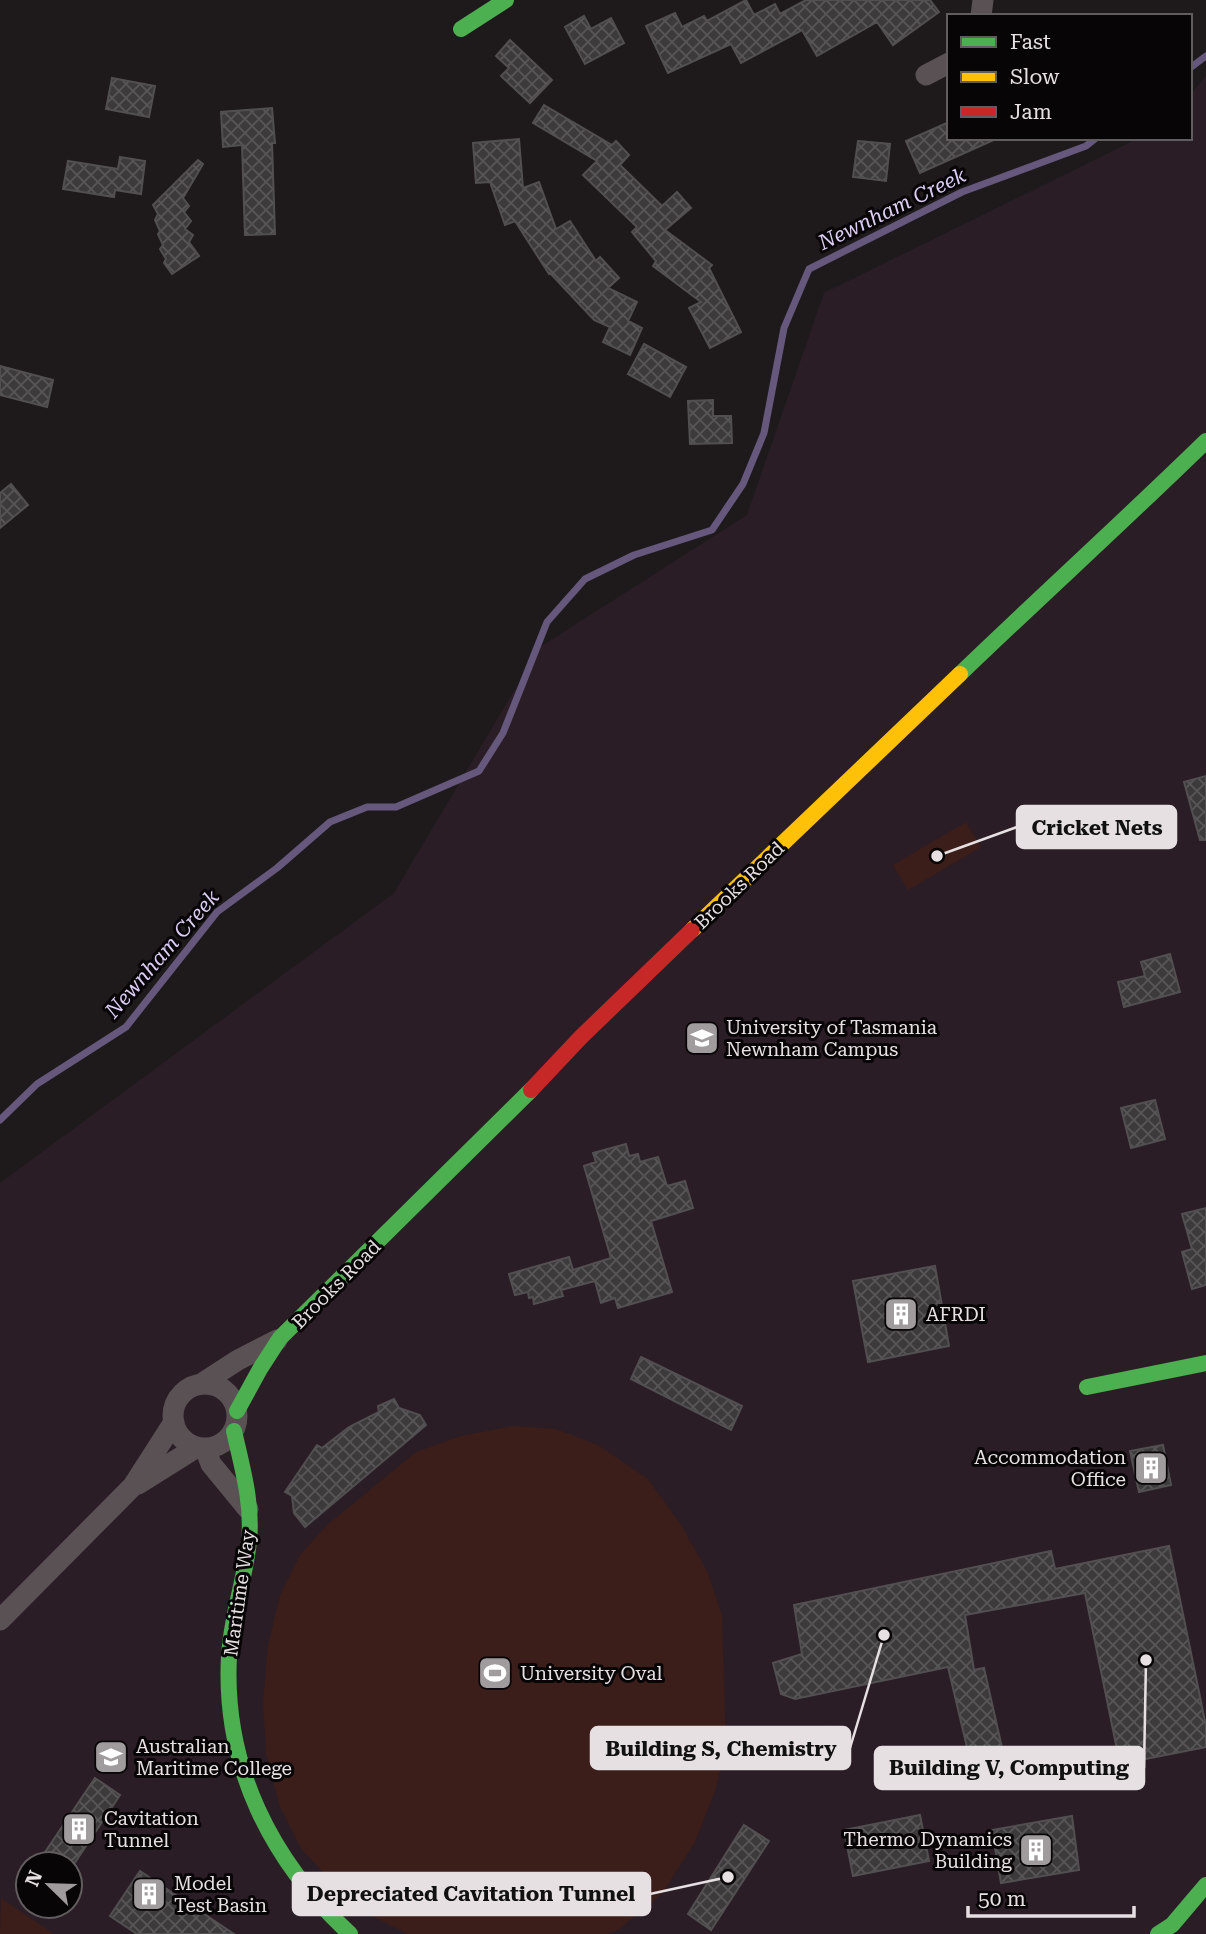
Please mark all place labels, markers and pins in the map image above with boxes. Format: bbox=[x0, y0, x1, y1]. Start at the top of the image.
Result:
callout: Cricket Nets bbox=[1017, 806, 1176, 848]
place label: University of Tasmania Newnham Campus bbox=[726, 1016, 938, 1061]
school or university icon: University of Tasmania Newnham Campus bbox=[683, 1019, 721, 1057]
building icon: AFRDI bbox=[882, 1295, 920, 1333]
place label: AFRDI bbox=[926, 1303, 986, 1326]
place label: Accommodation Office bbox=[974, 1446, 1126, 1491]
building icon: Accommodation Office bbox=[1132, 1449, 1170, 1487]
sports icon: University Oval bbox=[476, 1654, 514, 1692]
place label: University Oval bbox=[520, 1662, 663, 1685]
callout: Building S, Chemistry bbox=[591, 1727, 850, 1769]
place label: Australian Maritime College bbox=[136, 1735, 292, 1780]
school or university icon: Australian Maritime College bbox=[92, 1738, 130, 1776]
callout: Building V, Computing bbox=[875, 1747, 1144, 1789]
place label: Cavitation Tunnel bbox=[104, 1807, 199, 1852]
building icon: Cavitation Tunnel bbox=[60, 1810, 98, 1848]
place label: Thermo Dynamics Building bbox=[843, 1828, 1012, 1873]
building icon: Thermo Dynamics Building bbox=[1017, 1831, 1055, 1869]
place label: Model Test Basin bbox=[174, 1872, 267, 1917]
callout: Depreciated Cavitation Tunnel bbox=[293, 1873, 650, 1915]
building icon: Model Test Basin bbox=[130, 1875, 168, 1913]

